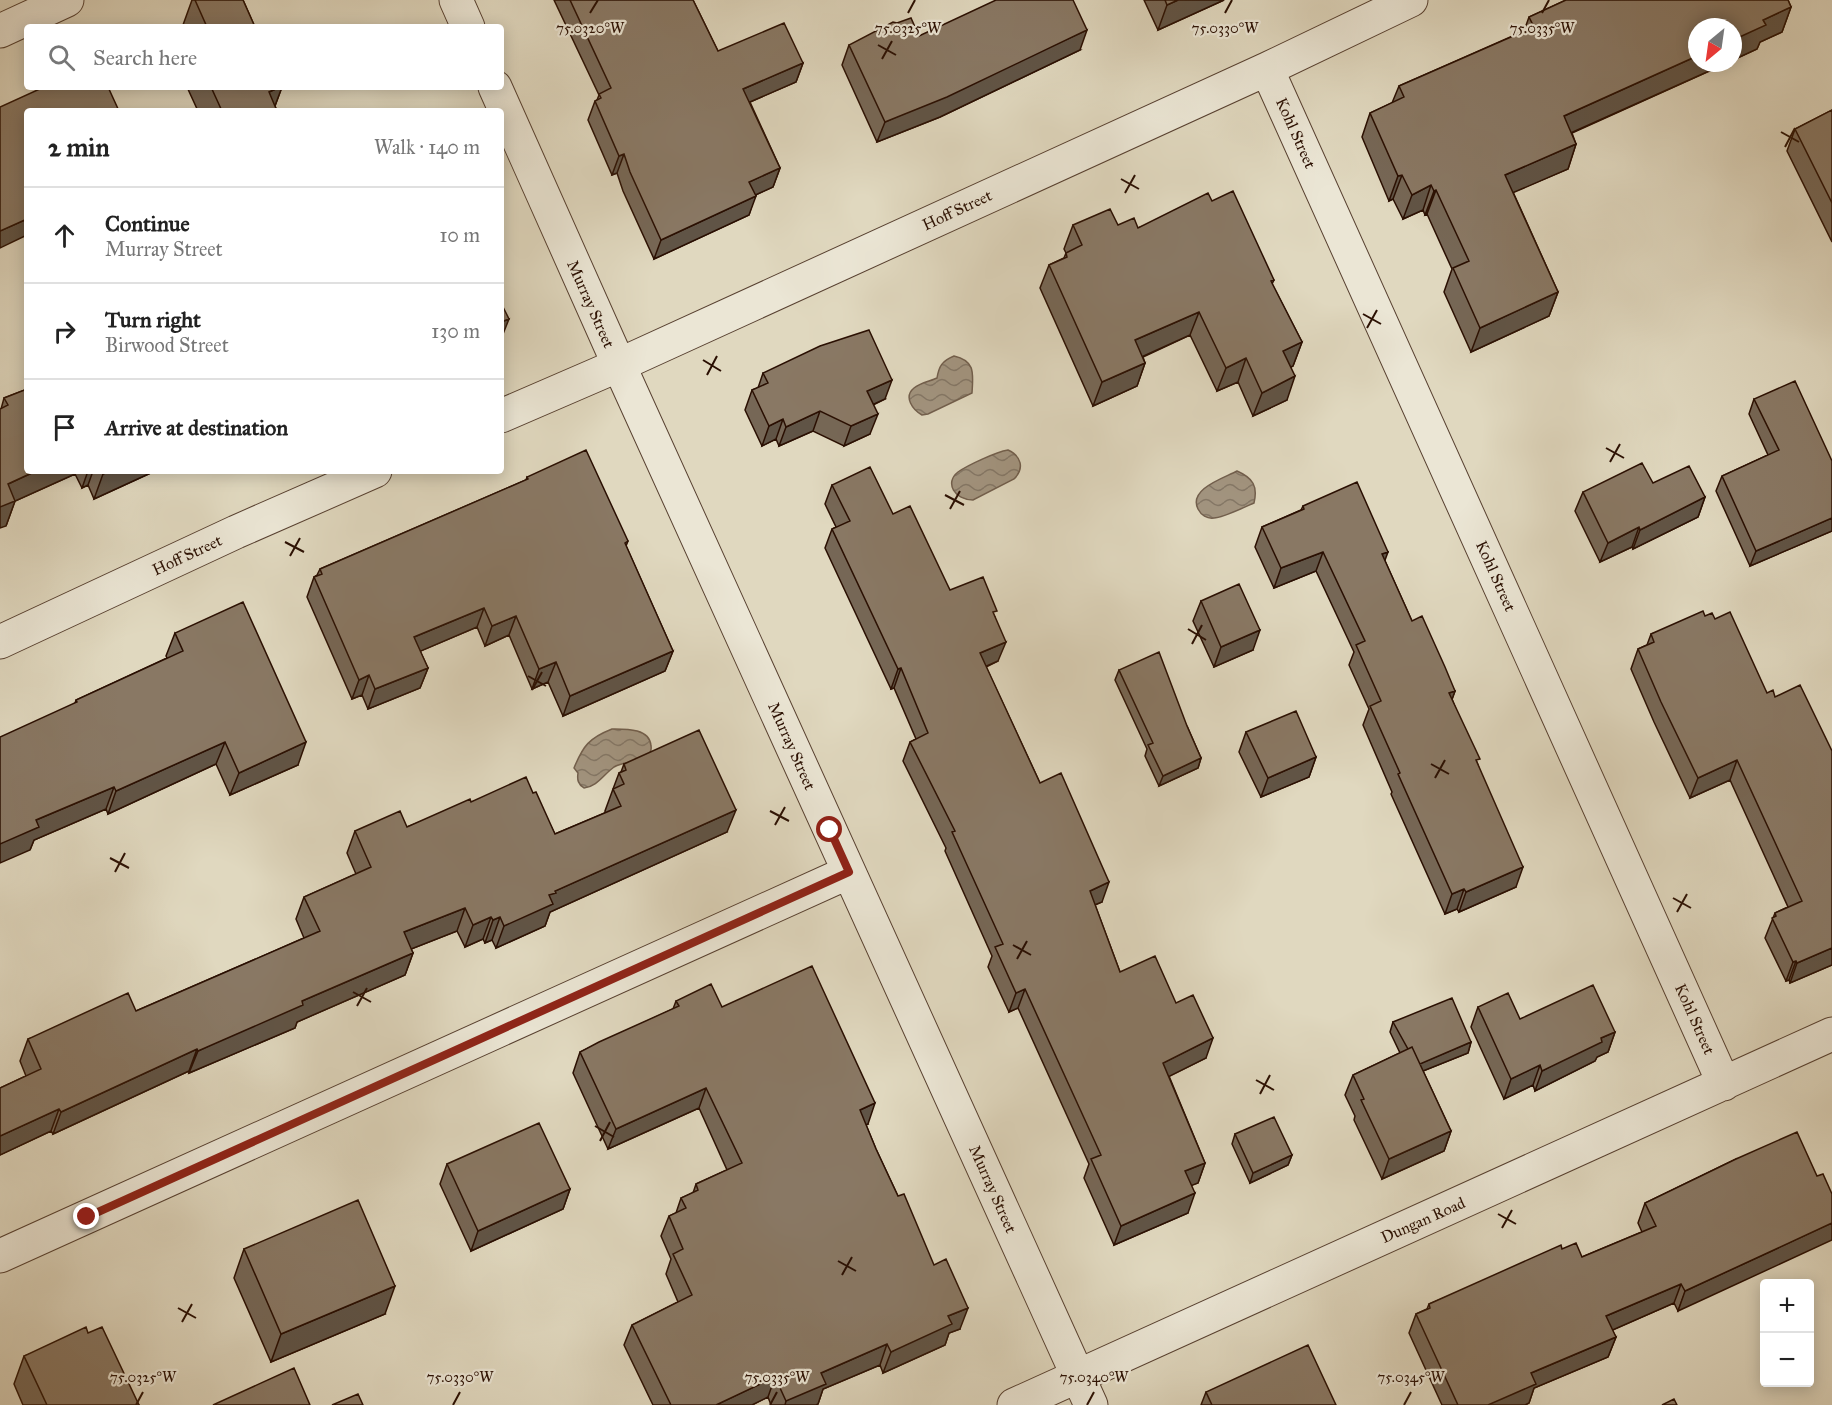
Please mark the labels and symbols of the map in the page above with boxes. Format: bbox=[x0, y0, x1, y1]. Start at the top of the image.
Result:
north arrow bbox=[1688, 18, 1742, 72]
text: 75.0320°W bbox=[556, 19, 625, 37]
text: 75.0325°W bbox=[875, 19, 942, 37]
text: 75.0330°W bbox=[1192, 19, 1259, 37]
text: 75.0335°W bbox=[1509, 19, 1575, 37]
street label: Kohl Street bbox=[1272, 95, 1320, 172]
street label: Hoff Street bbox=[919, 185, 995, 234]
street label: Murray Street bbox=[563, 257, 619, 351]
street label: Hoff Street bbox=[149, 530, 225, 579]
street label: Kohl Street bbox=[1472, 538, 1520, 615]
street label: Murray Street bbox=[764, 699, 820, 793]
route start bbox=[816, 816, 842, 842]
street label: Kohl Street bbox=[1671, 981, 1719, 1058]
street label: Murray Street bbox=[965, 1142, 1021, 1236]
street label: Dungan Road bbox=[1378, 1193, 1468, 1248]
route end bbox=[73, 1203, 99, 1229]
text: 75.0325°W bbox=[110, 1368, 177, 1386]
text: 75.0330°W bbox=[427, 1368, 494, 1386]
text: 75.0335°W bbox=[744, 1368, 810, 1386]
text: 75.0340°W bbox=[1059, 1368, 1129, 1386]
text: 75.0345°W bbox=[1377, 1368, 1445, 1386]

